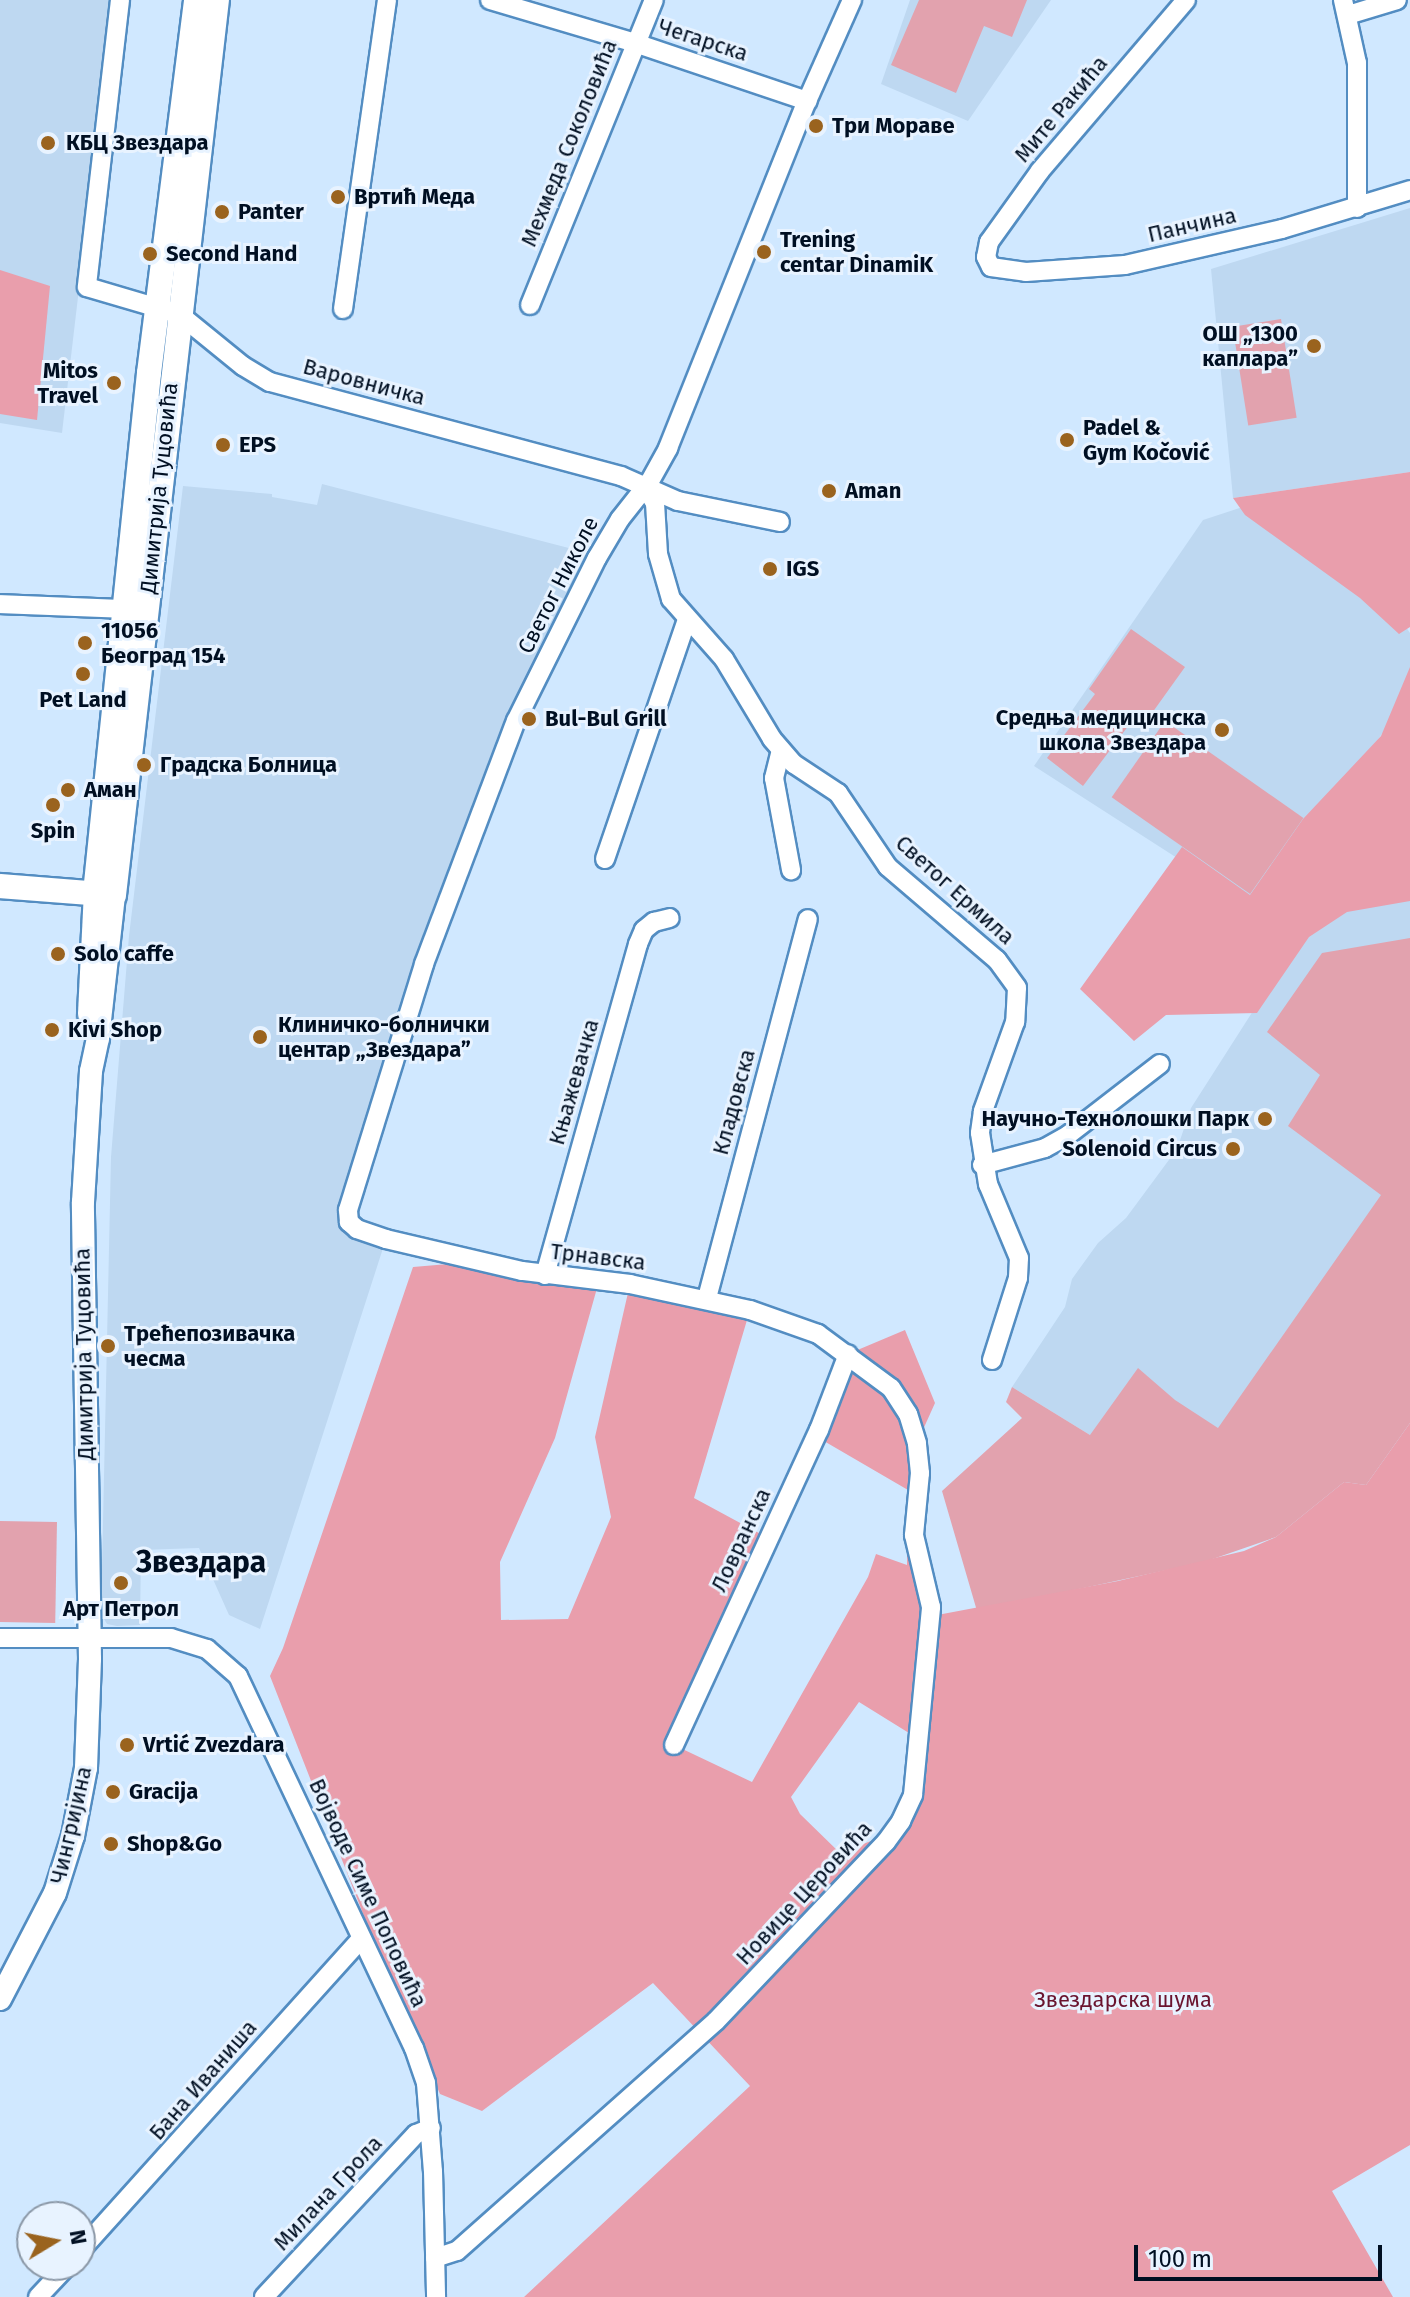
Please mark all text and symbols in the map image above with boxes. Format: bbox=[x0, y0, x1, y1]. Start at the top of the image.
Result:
street label: Чегарска bbox=[655, 13, 751, 67]
street label: Мехмеда Соколовића bbox=[515, 36, 623, 250]
street label: Мите Ракића bbox=[1009, 50, 1113, 168]
place label: Три Мораве bbox=[832, 113, 955, 139]
marker: Три Мораве bbox=[807, 117, 825, 135]
place label: КБЦ Звездара bbox=[66, 130, 209, 156]
marker: КБЦ Звездара bbox=[37, 132, 59, 154]
place label: Вртић Меда bbox=[354, 184, 475, 210]
marker: Вртић Меда bbox=[329, 188, 347, 206]
place label: Panter bbox=[238, 199, 304, 225]
street label: Панчина bbox=[1145, 202, 1239, 248]
marker: Panter bbox=[213, 203, 231, 221]
place label: Trening centar DinamiK bbox=[780, 226, 933, 278]
place label: Second Hand bbox=[166, 241, 297, 267]
marker: Trening centar DinamiK bbox=[755, 243, 773, 261]
marker: Second Hand bbox=[141, 245, 159, 263]
place label: ОШ „1300 каплара” bbox=[1202, 320, 1298, 372]
marker: ОШ „1300 каплара” bbox=[1305, 337, 1323, 355]
street label: Варовничка bbox=[300, 353, 428, 411]
place label: Mitos Travel bbox=[37, 357, 98, 408]
marker: Mitos Travel bbox=[105, 374, 123, 392]
street label: Димитрија Туцовића bbox=[135, 381, 183, 595]
place label: Padel & Gym Kočović bbox=[1083, 414, 1210, 466]
marker: Padel & Gym Kočović bbox=[1058, 431, 1076, 449]
place label: EPS bbox=[239, 432, 276, 458]
marker: EPS bbox=[214, 436, 232, 454]
place label: Aman bbox=[845, 478, 901, 504]
marker: Aman bbox=[820, 482, 838, 500]
street label: Светог Николе bbox=[512, 512, 604, 658]
place label: IGS bbox=[786, 556, 819, 582]
marker: IGS bbox=[761, 560, 779, 578]
place label: 11056 Београд 154 bbox=[101, 617, 225, 668]
marker: 11056 Београд 154 bbox=[76, 634, 94, 652]
marker: Pet Land bbox=[74, 665, 92, 683]
place label: Pet Land bbox=[39, 687, 127, 713]
place label: Средња медицинска школа Звездара bbox=[996, 704, 1206, 756]
place label: Bul-Bul Grill bbox=[545, 706, 667, 732]
marker: Bul-Bul Grill bbox=[520, 710, 538, 728]
marker: Средња медицинска школа Звездара bbox=[1213, 721, 1231, 739]
place label: Градска Болница bbox=[160, 752, 337, 778]
marker: Градска Болница bbox=[135, 756, 153, 774]
place label: Аман bbox=[84, 777, 137, 803]
marker: Аман bbox=[59, 781, 77, 799]
marker: Spin bbox=[44, 796, 62, 814]
place label: Spin bbox=[31, 818, 75, 844]
street label: Светог Ермила bbox=[890, 830, 1020, 950]
place label: Solo caffe bbox=[74, 941, 174, 967]
marker: Solo caffe bbox=[49, 945, 67, 963]
place label: Клиничко-болнички центар „Звездара” bbox=[278, 1011, 490, 1062]
street label: Књажевачка bbox=[543, 1016, 605, 1148]
place label: Kivi Shop bbox=[68, 1017, 162, 1043]
marker: Kivi Shop bbox=[43, 1021, 61, 1039]
marker: Клиничко-болнички центар „Звездара” bbox=[249, 1026, 271, 1048]
street label: Кладовска bbox=[707, 1046, 761, 1158]
place label: Научно-Технолошки Парк bbox=[981, 1106, 1249, 1132]
marker: Научно-Технолошки Парк bbox=[1256, 1110, 1274, 1128]
place label: Solenoid Circus bbox=[1062, 1136, 1217, 1162]
marker: Solenoid Circus bbox=[1224, 1140, 1242, 1158]
street label: Трнавска bbox=[549, 1238, 647, 1276]
street label: Димитрија Туцовића bbox=[69, 1248, 99, 1460]
place label: Трећепозивачка чесма bbox=[124, 1320, 295, 1372]
marker: Трећепозивачка чесма bbox=[99, 1337, 117, 1355]
street label: Ловранска bbox=[706, 1484, 776, 1596]
district label: Звездара bbox=[136, 1544, 266, 1580]
marker: Арт Петрол bbox=[112, 1574, 130, 1592]
place label: Арт Петрол bbox=[63, 1596, 179, 1622]
place label: Vrtić Zvezdara bbox=[143, 1732, 285, 1758]
marker: Vrtić Zvezdara bbox=[118, 1736, 136, 1754]
street label: Чингријина bbox=[45, 1764, 97, 1886]
street label: Војводе Симе Поповића bbox=[303, 1774, 433, 2012]
place label: Gracija bbox=[129, 1779, 198, 1805]
marker: Gracija bbox=[104, 1783, 122, 1801]
street label: Новице Церовића bbox=[731, 1816, 877, 1970]
place label: Shop&Go bbox=[127, 1831, 222, 1857]
marker: Shop&Go bbox=[102, 1835, 120, 1853]
park label: Звездарска шума bbox=[1034, 1987, 1212, 2013]
street label: Бана Иваниша bbox=[144, 2015, 262, 2145]
street label: Милана Грола bbox=[268, 2130, 388, 2256]
north arrow bbox=[16, 2201, 96, 2281]
text: N bbox=[64, 2228, 93, 2247]
scale bar bbox=[1138, 2229, 1386, 2279]
text: 100 m bbox=[1148, 2245, 1212, 2273]

